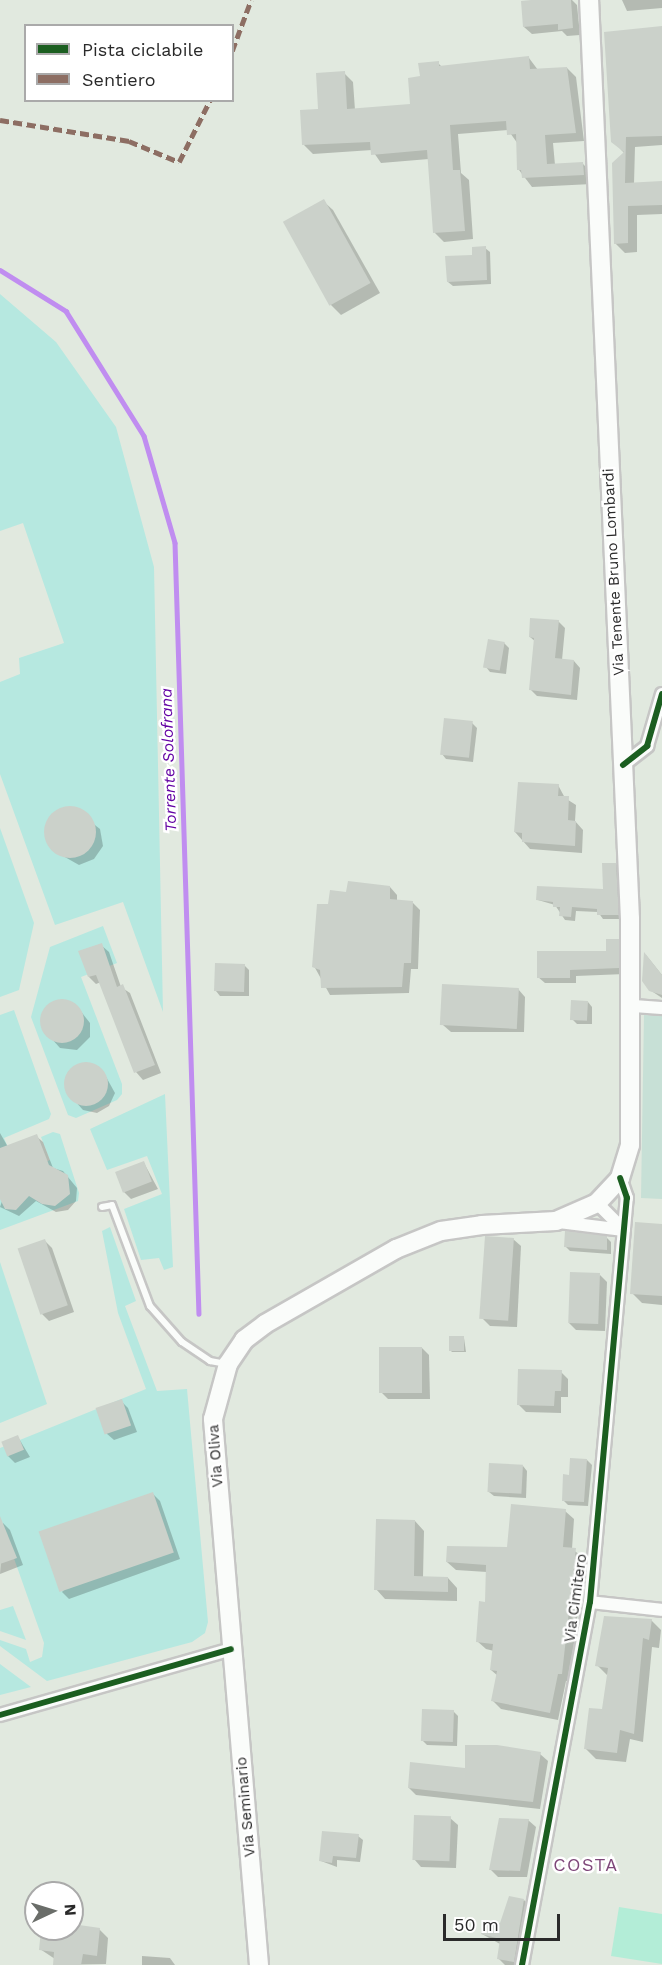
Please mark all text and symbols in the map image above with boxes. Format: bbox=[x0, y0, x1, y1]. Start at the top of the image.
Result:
legend bbox=[24, 24, 234, 102]
text: Pista ciclabile bbox=[82, 39, 203, 60]
text: Sentiero bbox=[82, 69, 156, 90]
street label: Via Tenente Bruno Lombardi bbox=[600, 468, 628, 676]
water label: Torrente Solofrana bbox=[157, 688, 181, 832]
street label: Via Oliva bbox=[205, 1424, 227, 1488]
street label: Via Cimitero bbox=[561, 1552, 591, 1644]
street label: Via Seminario bbox=[233, 1756, 259, 1858]
district label: COSTA bbox=[553, 1854, 619, 1876]
north arrow bbox=[24, 1881, 84, 1941]
scale bar bbox=[446, 1902, 563, 1940]
text: N bbox=[61, 1903, 80, 1916]
text: 50 m bbox=[454, 1914, 499, 1935]

